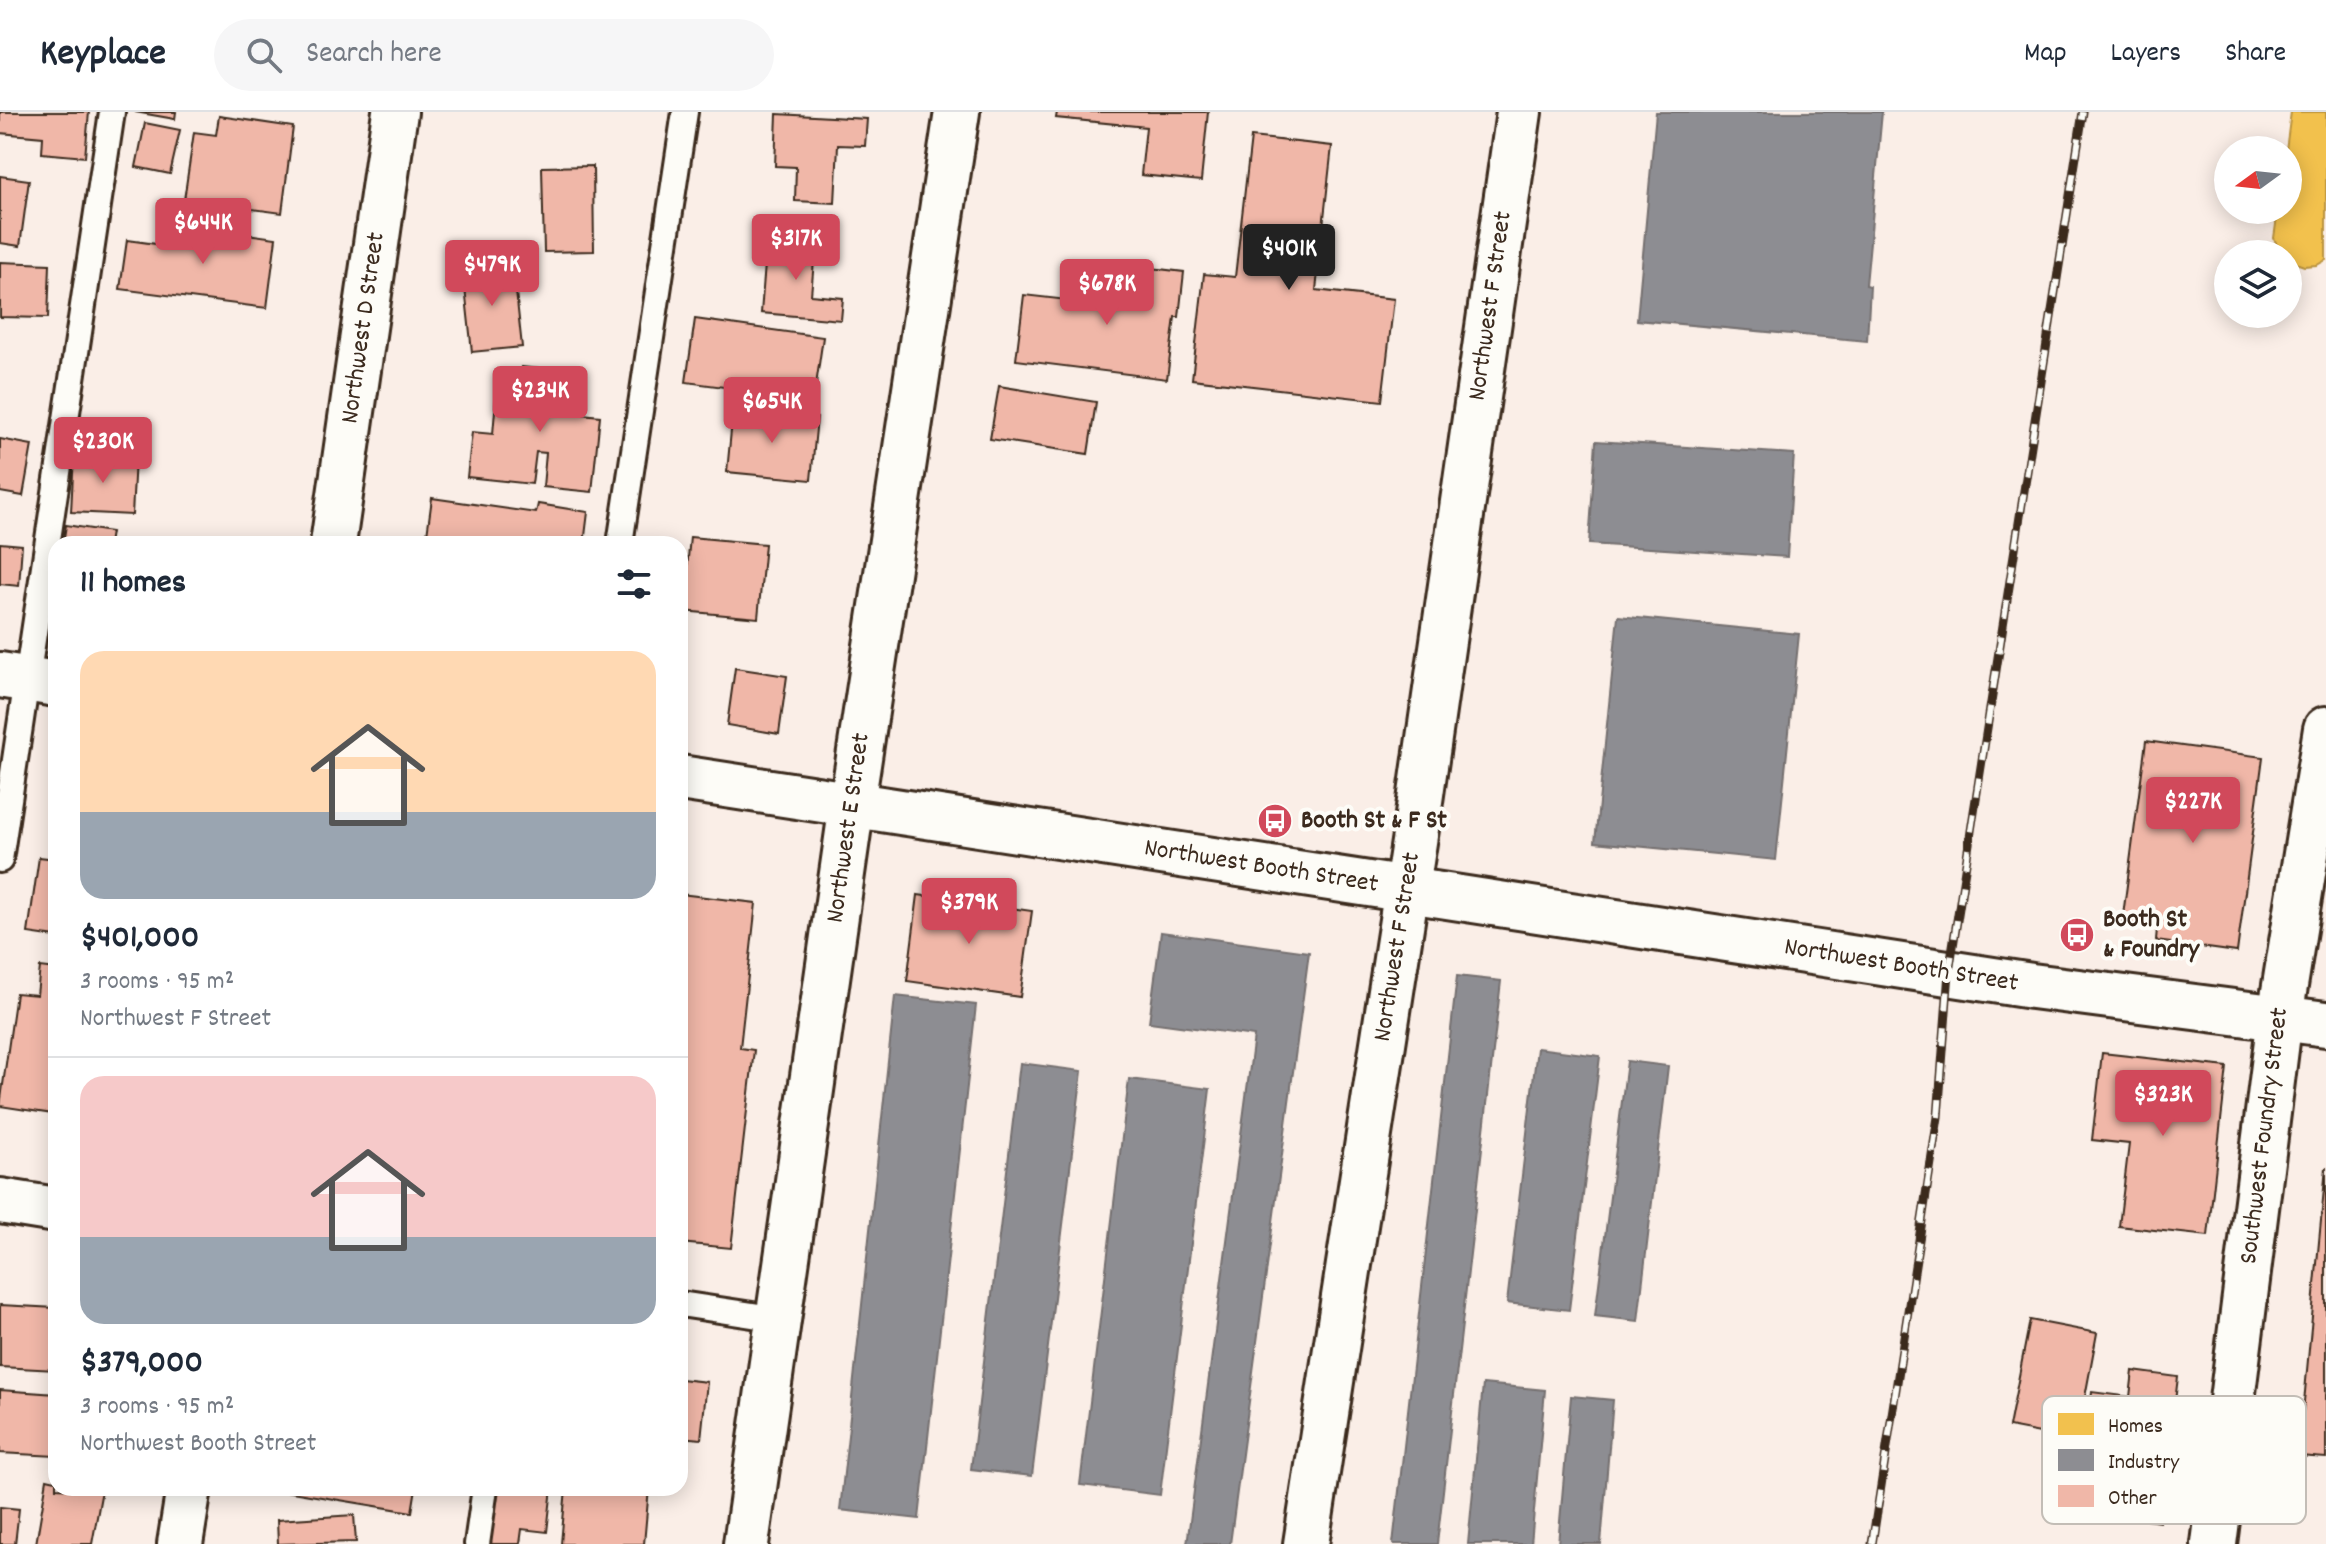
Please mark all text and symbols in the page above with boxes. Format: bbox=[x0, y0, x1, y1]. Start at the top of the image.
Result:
search box bbox=[214, 19, 774, 91]
text: Keyplace bbox=[40, 28, 166, 83]
icon: search bbox=[242, 33, 286, 77]
text: Search here bbox=[306, 34, 442, 77]
text: Map bbox=[2024, 35, 2067, 75]
text: Layers bbox=[2111, 35, 2181, 75]
text: Share bbox=[2225, 35, 2286, 75]
north arrow bbox=[2214, 136, 2302, 224]
map controls bbox=[2214, 136, 2302, 328]
pin: $644K bbox=[147, 198, 259, 266]
text: $644K bbox=[173, 205, 233, 242]
street label: Northwest F Street bbox=[1459, 208, 1523, 403]
pin: $317K bbox=[740, 214, 852, 282]
text: $317K bbox=[770, 221, 822, 258]
pin: $401K bbox=[1233, 224, 1345, 292]
street label: Northwest D Street bbox=[332, 230, 396, 426]
text: $401K bbox=[1261, 231, 1317, 268]
pin: $479K bbox=[436, 240, 548, 308]
button: layers bbox=[2214, 240, 2302, 328]
text: $479K bbox=[463, 247, 521, 284]
pin: $678K bbox=[1051, 259, 1163, 327]
text: $678K bbox=[1078, 266, 1136, 303]
pin: $234K bbox=[484, 366, 596, 434]
text: $234K bbox=[511, 373, 569, 410]
pin: $654K bbox=[716, 377, 828, 445]
text: $654K bbox=[742, 384, 802, 421]
pin: $230K bbox=[47, 417, 159, 485]
text: $230K bbox=[72, 424, 134, 461]
text: 11 homes bbox=[80, 560, 186, 609]
icon: filters bbox=[612, 562, 656, 606]
icon: home bbox=[296, 703, 440, 847]
street label: Northwest E Street bbox=[817, 730, 881, 925]
pin: $227K bbox=[2137, 777, 2249, 845]
text: $227K bbox=[2164, 784, 2222, 821]
bus stop icon: Booth St & F St bbox=[1256, 802, 1294, 840]
place label: Booth St & F St bbox=[1301, 803, 1447, 840]
street label: Northwest Booth Street bbox=[1141, 830, 1381, 904]
street label: Northwest F Street bbox=[1365, 849, 1431, 1044]
pin: $379K bbox=[913, 878, 1025, 946]
text: $379K bbox=[940, 885, 998, 922]
place label: Booth St & Foundry bbox=[2103, 902, 2201, 969]
text: $401,000 bbox=[80, 915, 199, 964]
bus stop icon: Booth St & Foundry bbox=[2058, 916, 2096, 954]
street label: Northwest Booth Street bbox=[1781, 929, 2021, 1003]
text: 3 rooms · 95 m² bbox=[80, 964, 234, 1001]
text: Northwest F Street bbox=[80, 1001, 271, 1038]
street label: Southwest Foundry Street bbox=[2231, 1005, 2299, 1266]
pin: $323K bbox=[2107, 1070, 2219, 1138]
text: $323K bbox=[2133, 1077, 2193, 1114]
icon: home bbox=[296, 1128, 440, 1272]
text: $379,000 bbox=[80, 1340, 203, 1389]
text: 3 rooms · 95 m² bbox=[80, 1389, 234, 1426]
legend bbox=[2042, 1396, 2306, 1524]
text: Homes bbox=[2108, 1412, 2163, 1443]
text: Northwest Booth Street bbox=[80, 1426, 316, 1463]
text: Industry bbox=[2108, 1448, 2180, 1479]
text: Other bbox=[2108, 1484, 2158, 1515]

